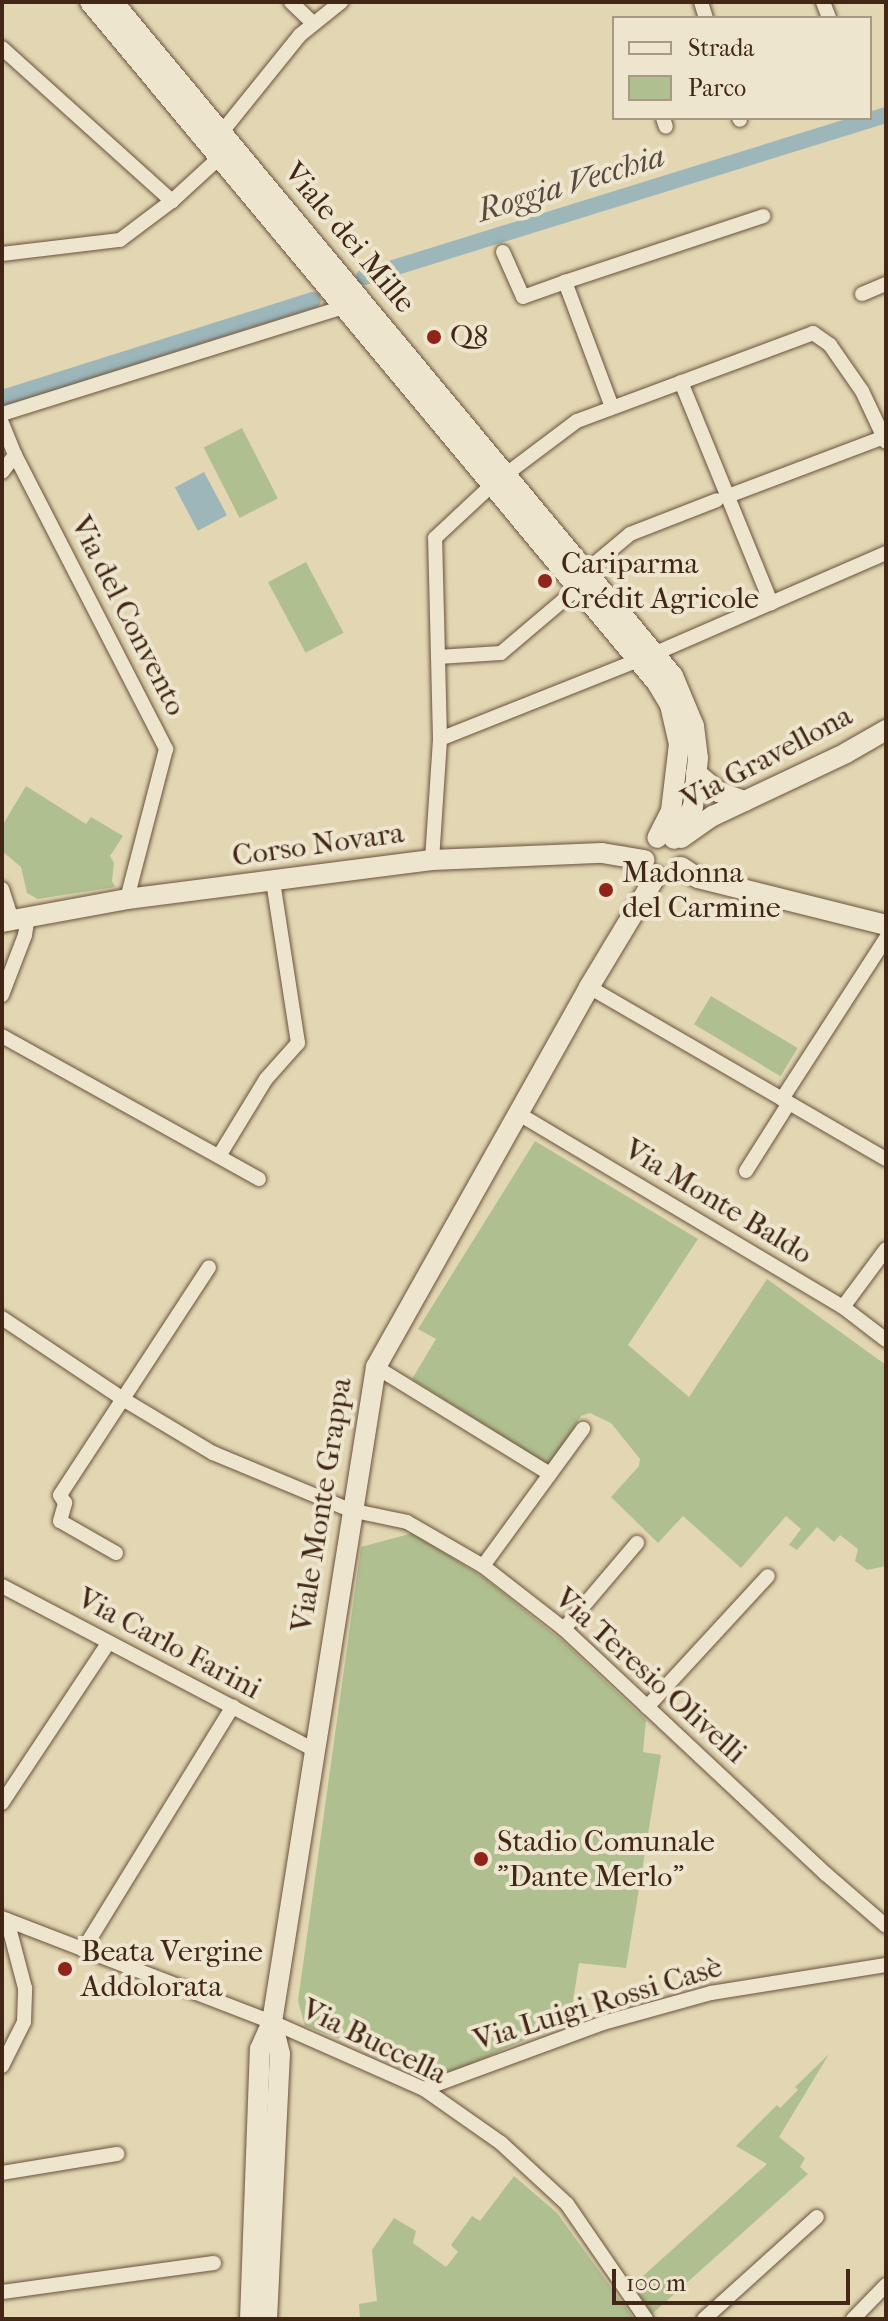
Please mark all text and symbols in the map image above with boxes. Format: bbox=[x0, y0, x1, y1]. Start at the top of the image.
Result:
legend bbox=[612, 16, 872, 120]
text: Strada bbox=[688, 34, 754, 62]
text: Parco bbox=[688, 74, 746, 102]
water label: Roggia Vecchia bbox=[473, 137, 669, 231]
street label: Viale dei Mille bbox=[276, 155, 422, 321]
place label: Q8 bbox=[450, 319, 488, 355]
marker: Q8 bbox=[425, 328, 443, 346]
street label: Via del Convento bbox=[62, 510, 194, 722]
place label: Cariparma Crédit Agricole bbox=[561, 546, 759, 616]
marker: Cariparma Crédit Agricole bbox=[536, 572, 554, 590]
street label: Via Gravellona bbox=[676, 698, 858, 818]
street label: Corso Novara bbox=[230, 815, 406, 875]
place label: Madonna del Carmine bbox=[622, 855, 781, 926]
marker: Madonna del Carmine bbox=[597, 881, 615, 899]
street label: Via Monte Baldo bbox=[617, 1132, 819, 1272]
street label: Viale Monte Grappa bbox=[284, 1375, 360, 1635]
street label: Via Carlo Farini bbox=[71, 1581, 267, 1707]
street label: Via Teresio Olivelli bbox=[547, 1581, 753, 1771]
place label: Stadio Comunale "Dante Merlo" bbox=[497, 1824, 715, 1894]
marker: Stadio Comunale "Dante Merlo" bbox=[472, 1850, 490, 1868]
place label: Beata Vergine Addolorata bbox=[81, 1934, 263, 2004]
street label: Via Luigi Rossi Casè bbox=[469, 1949, 727, 2059]
marker: Beata Vergine Addolorata bbox=[56, 1960, 74, 1978]
street label: Via Buccella bbox=[296, 1991, 452, 2093]
scale bar bbox=[616, 2253, 854, 2303]
text: 100 m bbox=[626, 2269, 686, 2297]

